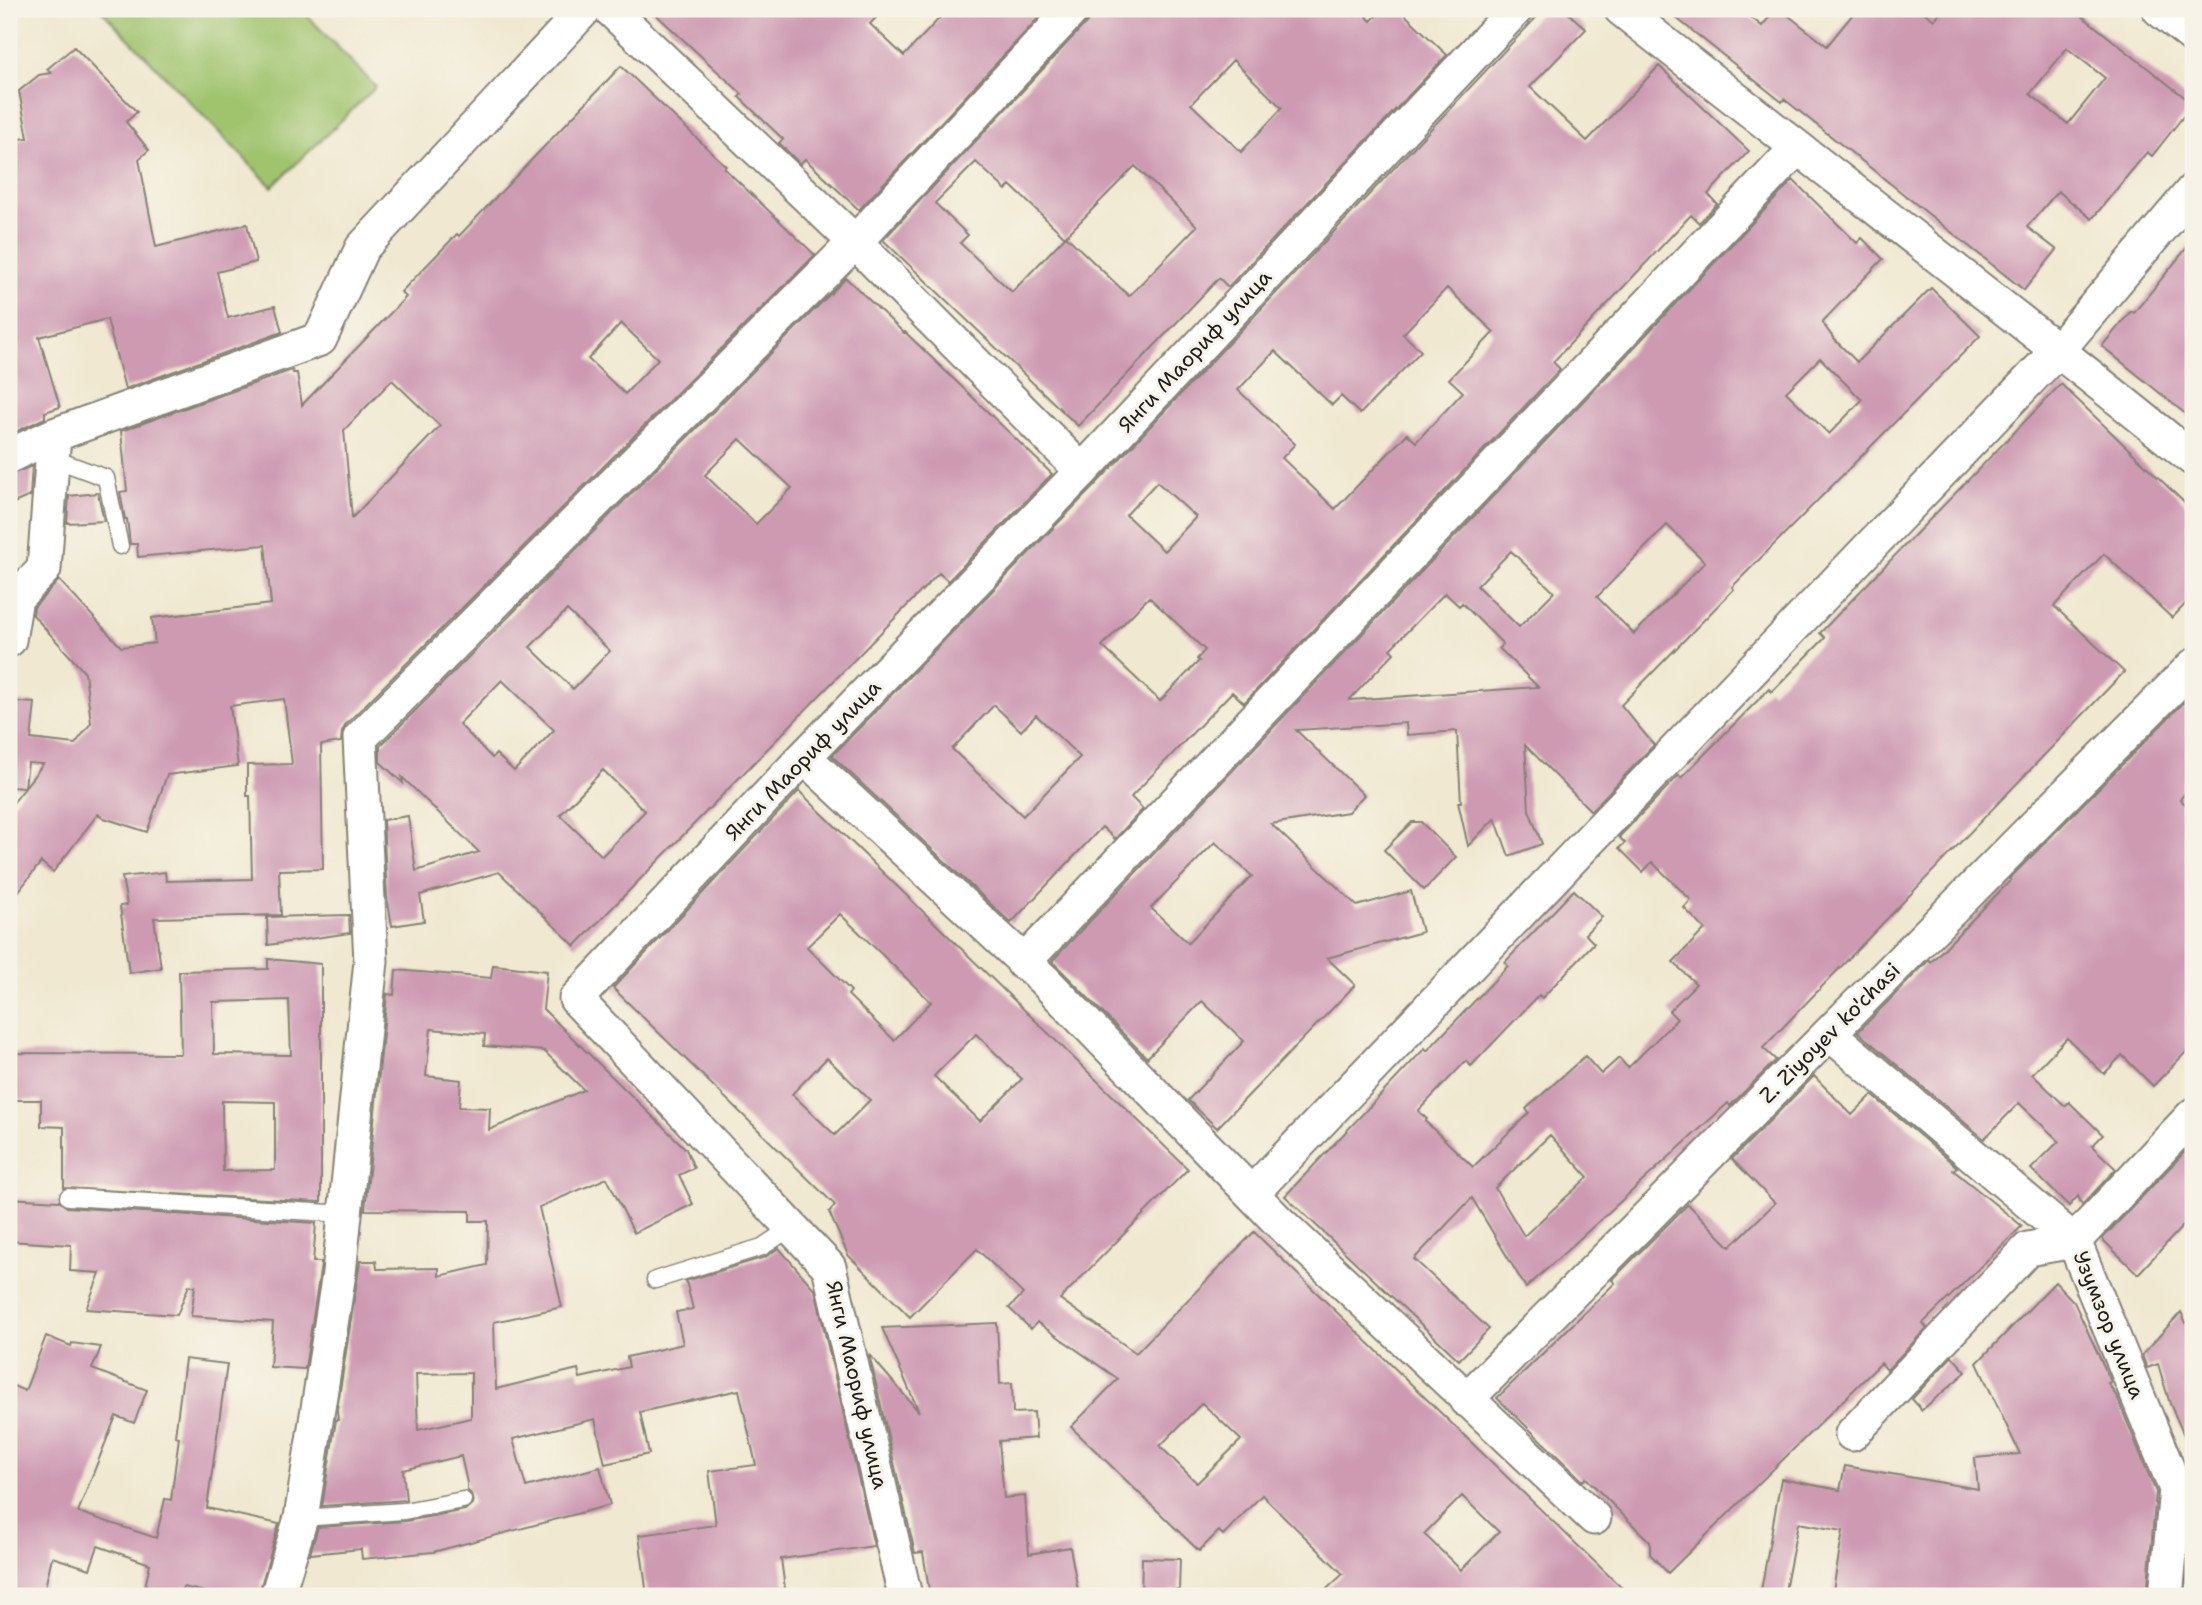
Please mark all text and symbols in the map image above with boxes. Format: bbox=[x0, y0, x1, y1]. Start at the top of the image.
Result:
street label: Янги Маориф улица bbox=[1112, 264, 1278, 438]
street label: Янги Маориф улица bbox=[719, 674, 887, 846]
street label: Z. Ziyoyev ko'chasi bbox=[1753, 956, 1907, 1110]
street label: Узумзор улица bbox=[2067, 1247, 2151, 1403]
street label: Янги Маориф улица bbox=[819, 1278, 895, 1492]

